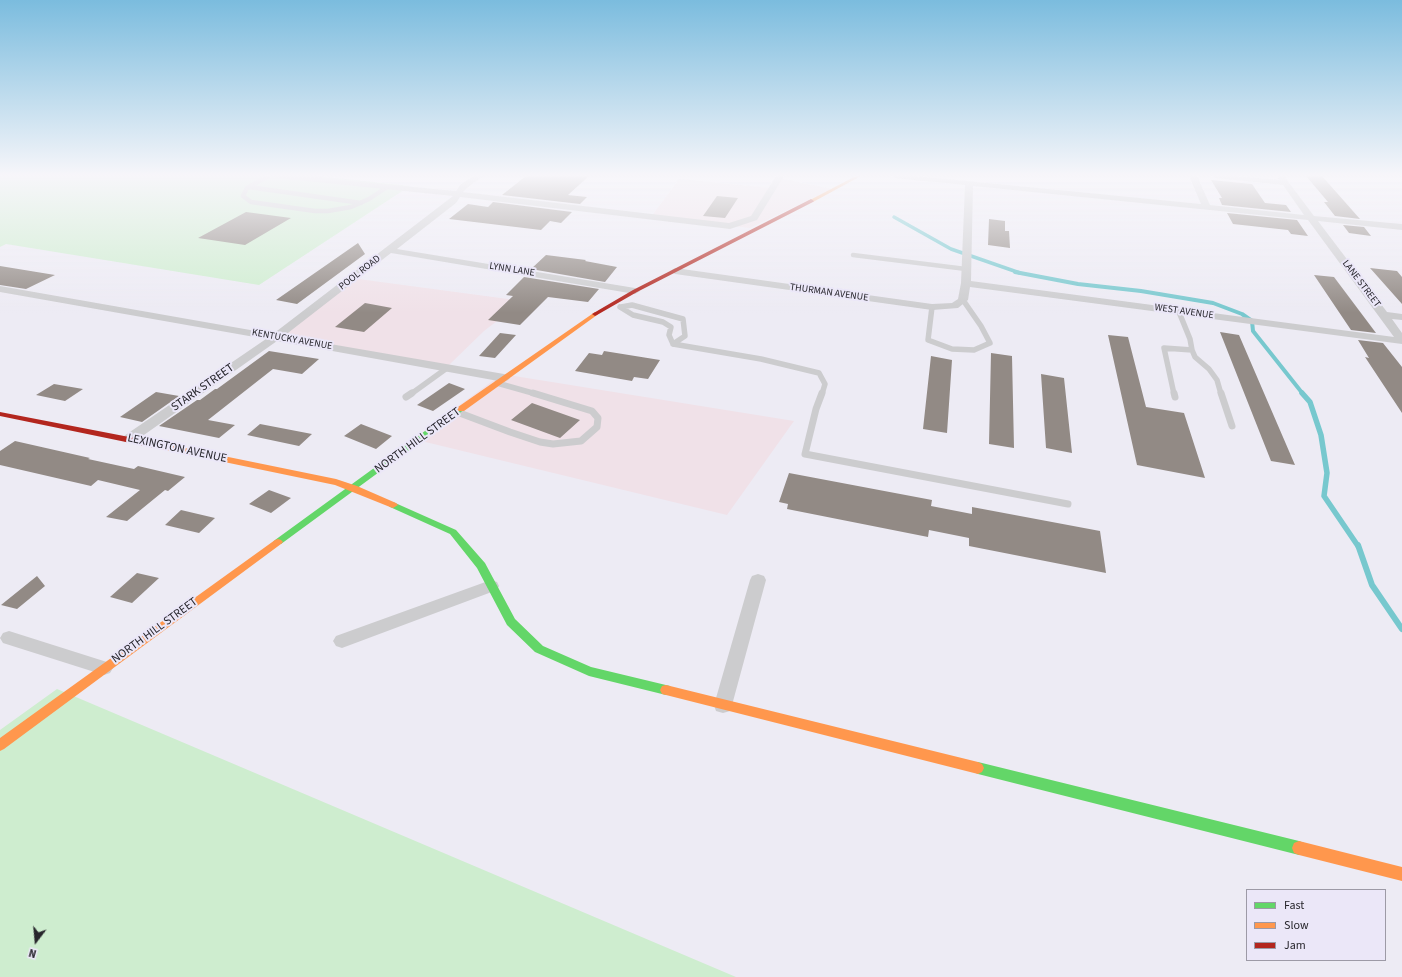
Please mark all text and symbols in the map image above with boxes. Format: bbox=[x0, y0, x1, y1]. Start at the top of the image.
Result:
street label: POOL ROAD bbox=[337, 253, 383, 293]
street label: LANE STREET bbox=[1339, 258, 1383, 310]
street label: LYNN LANE bbox=[488, 260, 536, 280]
street label: THURMAN AVENUE bbox=[789, 282, 869, 304]
street label: WEST AVENUE bbox=[1154, 302, 1214, 322]
street label: KENTUCKY AVENUE bbox=[251, 327, 333, 353]
street label: STARK STREET bbox=[169, 361, 237, 415]
street label: NORTH HILL STREET bbox=[372, 405, 464, 477]
street label: LEXINGTON AVENUE bbox=[126, 431, 228, 467]
street label: NORTH HILL STREET bbox=[109, 595, 201, 667]
legend bbox=[1246, 889, 1386, 961]
text: Fast bbox=[1284, 897, 1304, 914]
text: Slow bbox=[1284, 917, 1309, 934]
north arrow bbox=[16, 921, 56, 961]
text: Jam bbox=[1284, 937, 1306, 954]
text: N bbox=[27, 945, 38, 961]

